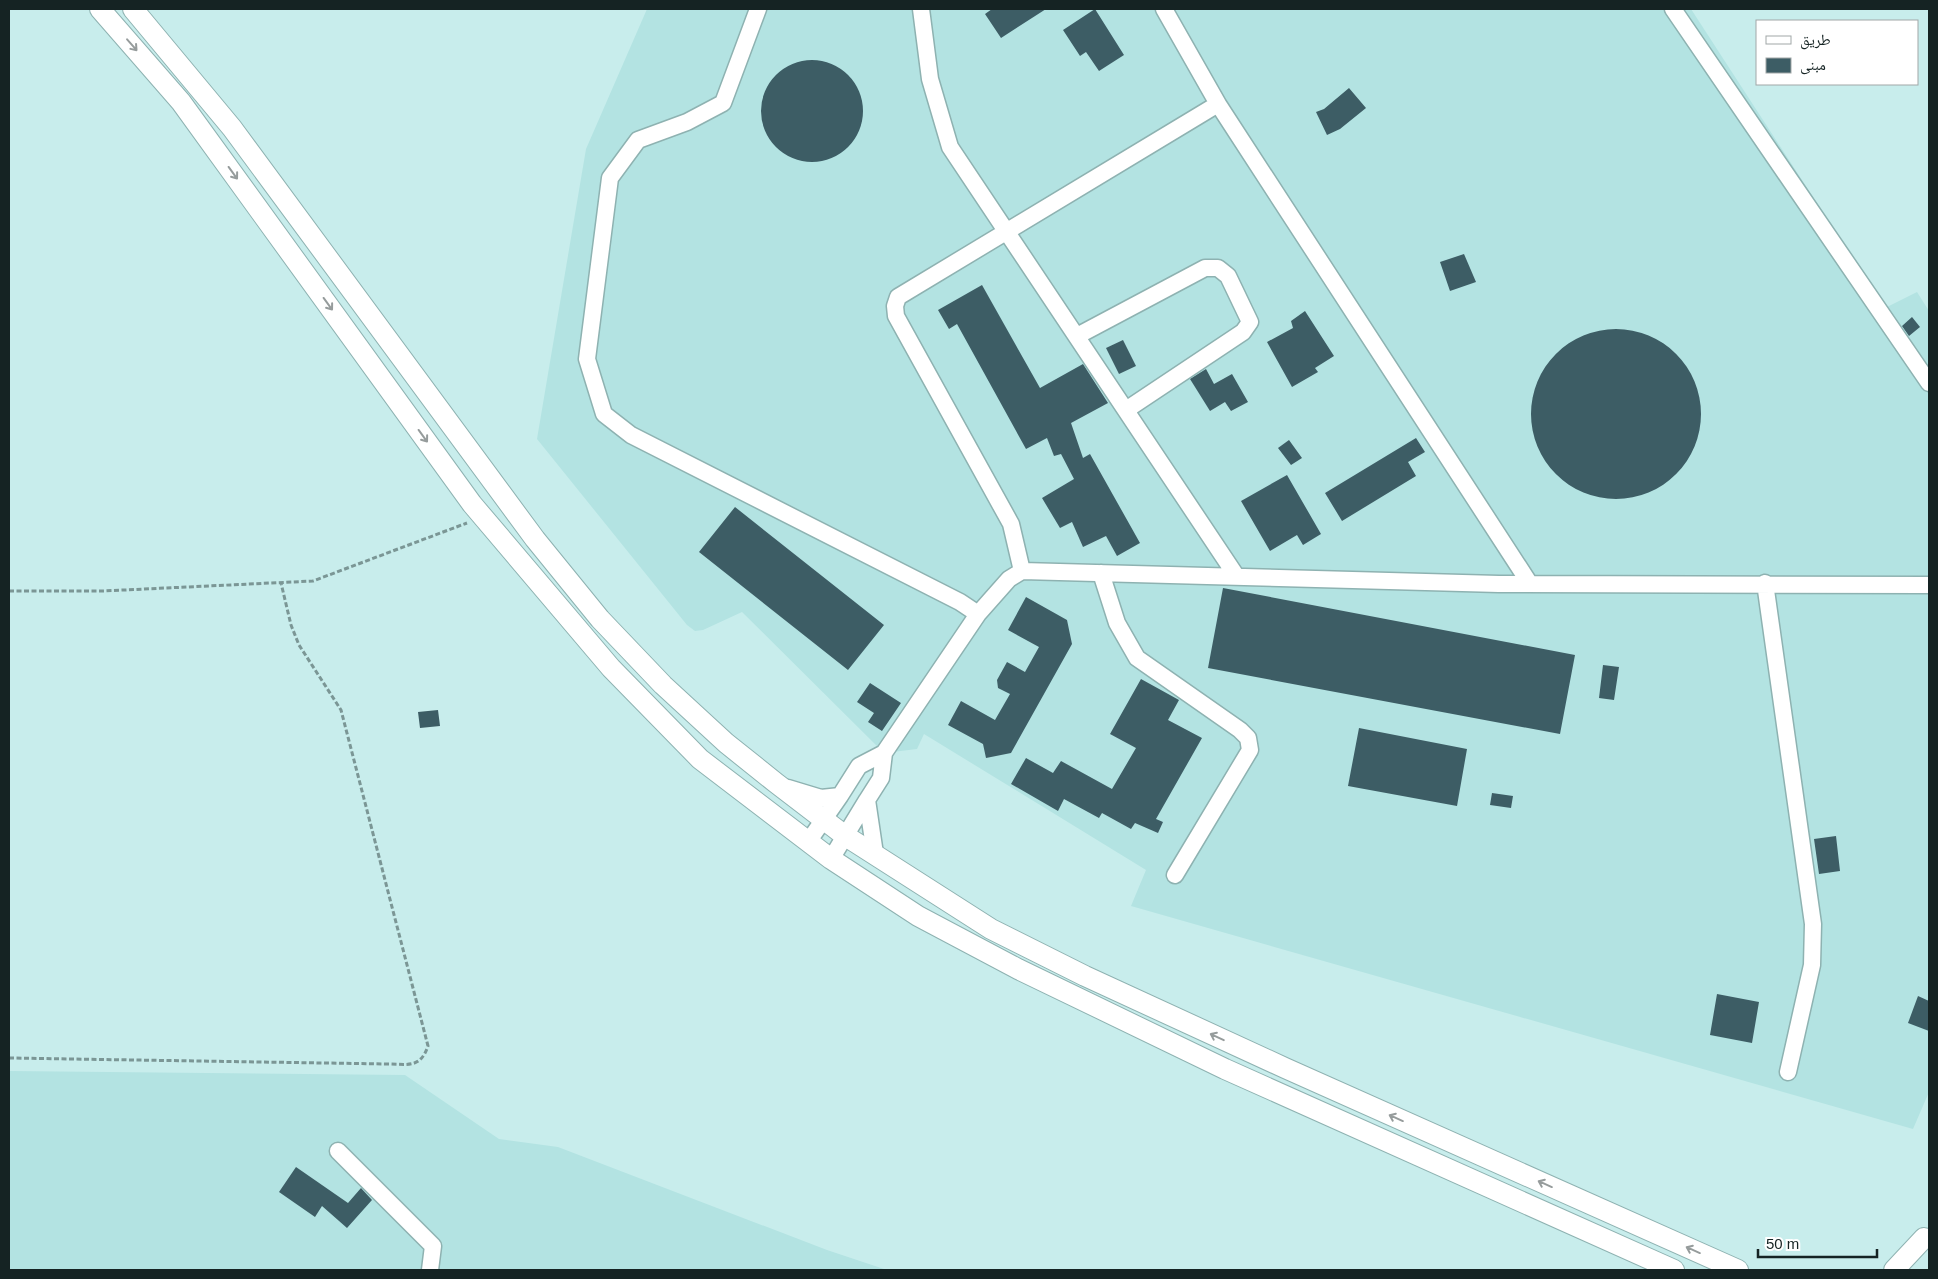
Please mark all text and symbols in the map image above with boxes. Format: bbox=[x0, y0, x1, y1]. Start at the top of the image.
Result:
legend bbox=[1756, 20, 1918, 85]
text: طريق bbox=[1800, 31, 1831, 50]
one-way arrow bbox=[127, 39, 138, 52]
text: مبنى bbox=[1800, 56, 1826, 75]
one-way arrow bbox=[228, 166, 238, 180]
one-way arrow bbox=[323, 297, 333, 311]
one-way arrow bbox=[418, 429, 429, 442]
one-way arrow bbox=[1209, 1031, 1224, 1041]
one-way arrow bbox=[1389, 1113, 1404, 1123]
one-way arrow bbox=[1538, 1179, 1553, 1189]
scale bar bbox=[1758, 1226, 1877, 1258]
text: 50 m bbox=[1766, 1235, 1799, 1252]
one-way arrow bbox=[1686, 1245, 1701, 1255]

